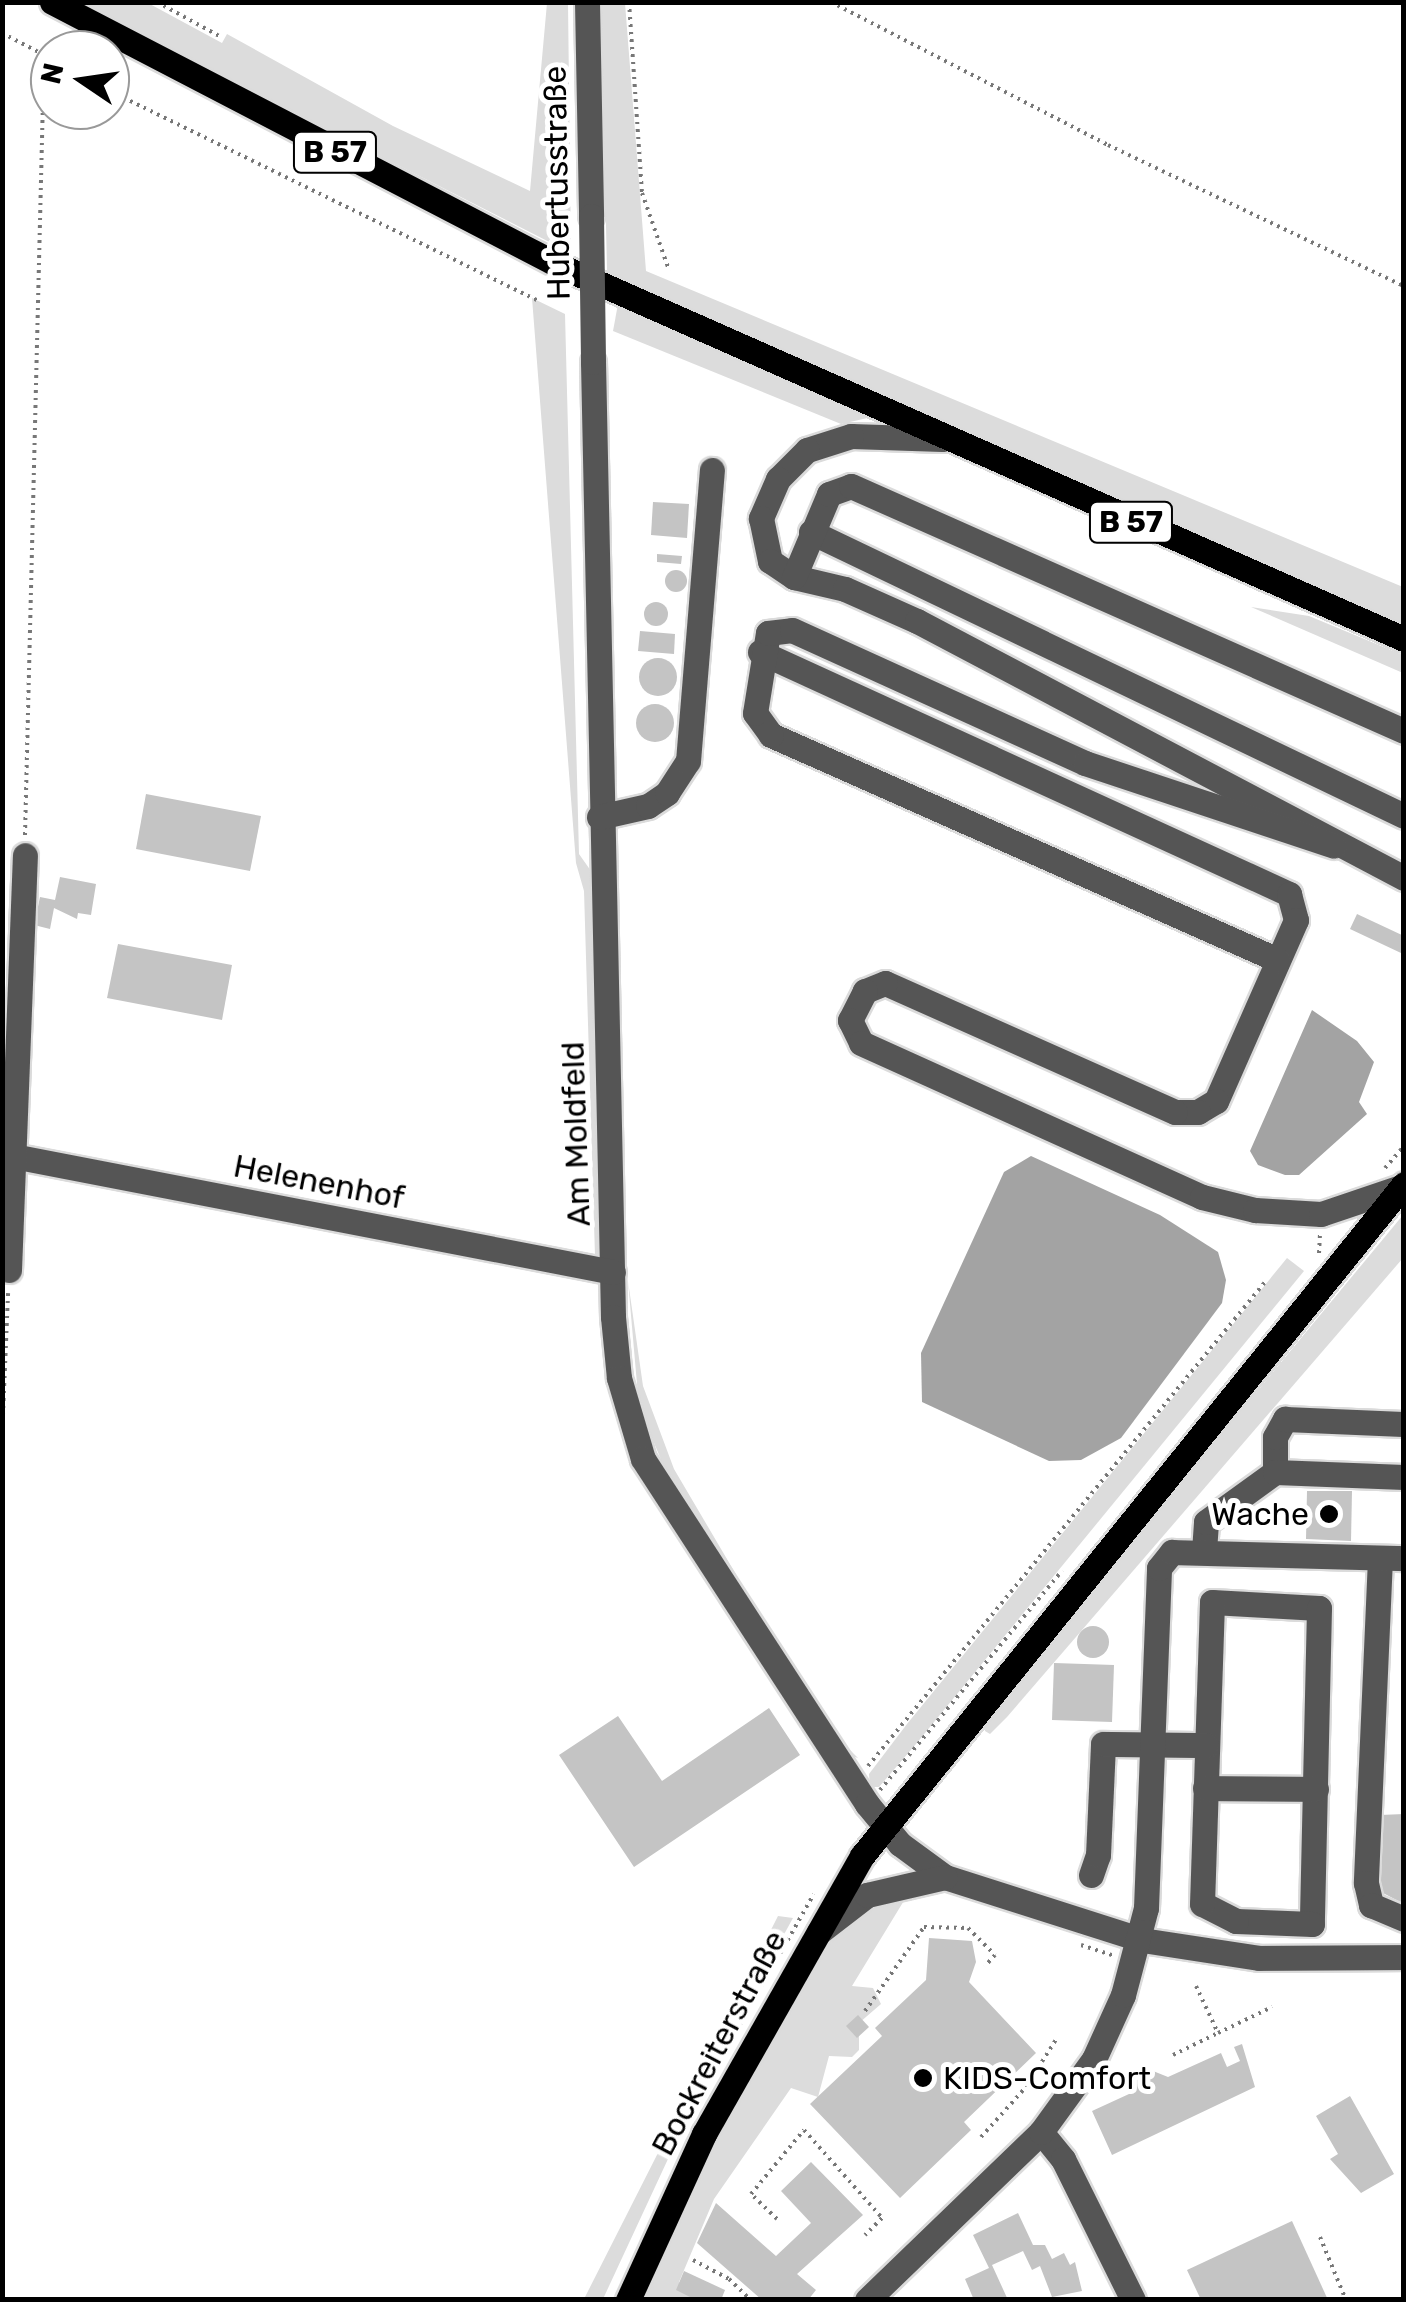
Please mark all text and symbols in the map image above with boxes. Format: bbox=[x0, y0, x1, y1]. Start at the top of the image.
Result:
north arrow bbox=[30, 30, 130, 130]
text: N bbox=[34, 60, 71, 87]
street label: Hubertusstraße bbox=[536, 65, 578, 301]
road number: B 57 bbox=[292, 127, 378, 177]
road number: B 57 bbox=[1088, 497, 1174, 547]
street label: Am Moldfeld bbox=[554, 1041, 598, 1227]
street label: Helenenhof bbox=[230, 1147, 408, 1217]
place label: Wache bbox=[1211, 1495, 1309, 1533]
marker: Wache bbox=[1318, 1503, 1340, 1525]
street label: Bockreiterstraße bbox=[644, 1924, 794, 2162]
place label: KIDS-Comfort bbox=[943, 2059, 1151, 2097]
marker: KIDS-Comfort bbox=[912, 2067, 934, 2089]

